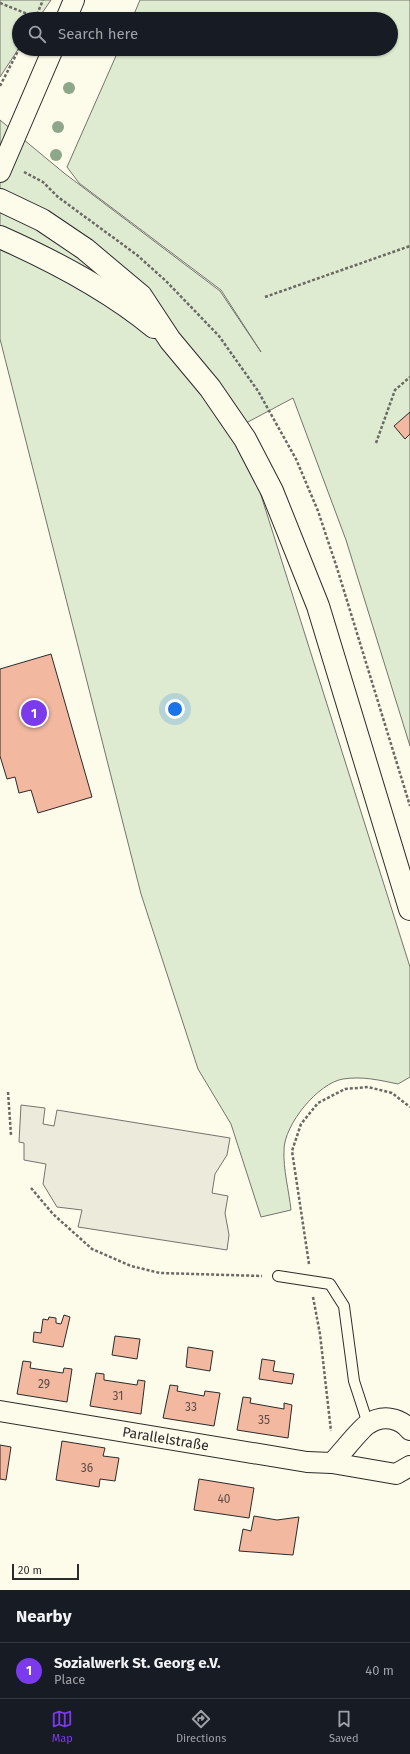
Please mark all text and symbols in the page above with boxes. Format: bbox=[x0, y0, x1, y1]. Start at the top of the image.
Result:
search box bbox=[12, 12, 398, 56]
icon: search bbox=[26, 23, 48, 45]
text: Search here bbox=[58, 25, 138, 43]
pin: 1 bbox=[21, 698, 47, 728]
your location bbox=[165, 699, 185, 719]
house number: 29 bbox=[38, 1377, 50, 1391]
house number: 31 bbox=[113, 1389, 123, 1403]
house number: 33 bbox=[185, 1400, 197, 1414]
house number: 35 bbox=[258, 1413, 270, 1427]
street label: Parallelstraße bbox=[121, 1423, 210, 1454]
house number: 36 bbox=[81, 1461, 93, 1475]
house number: 40 bbox=[217, 1492, 231, 1506]
scale bar bbox=[12, 1562, 79, 1581]
text: 20 m bbox=[18, 1564, 42, 1577]
text: Nearby bbox=[16, 1606, 71, 1627]
text: Sozialwerk St. Georg e.V. bbox=[54, 1654, 221, 1672]
text: 1 bbox=[26, 1663, 32, 1678]
text: 40 m bbox=[365, 1663, 394, 1678]
text: Place bbox=[54, 1672, 85, 1687]
tab: Map bbox=[51, 1708, 73, 1745]
tab: Directions bbox=[176, 1708, 226, 1745]
tab: Saved bbox=[329, 1708, 359, 1745]

